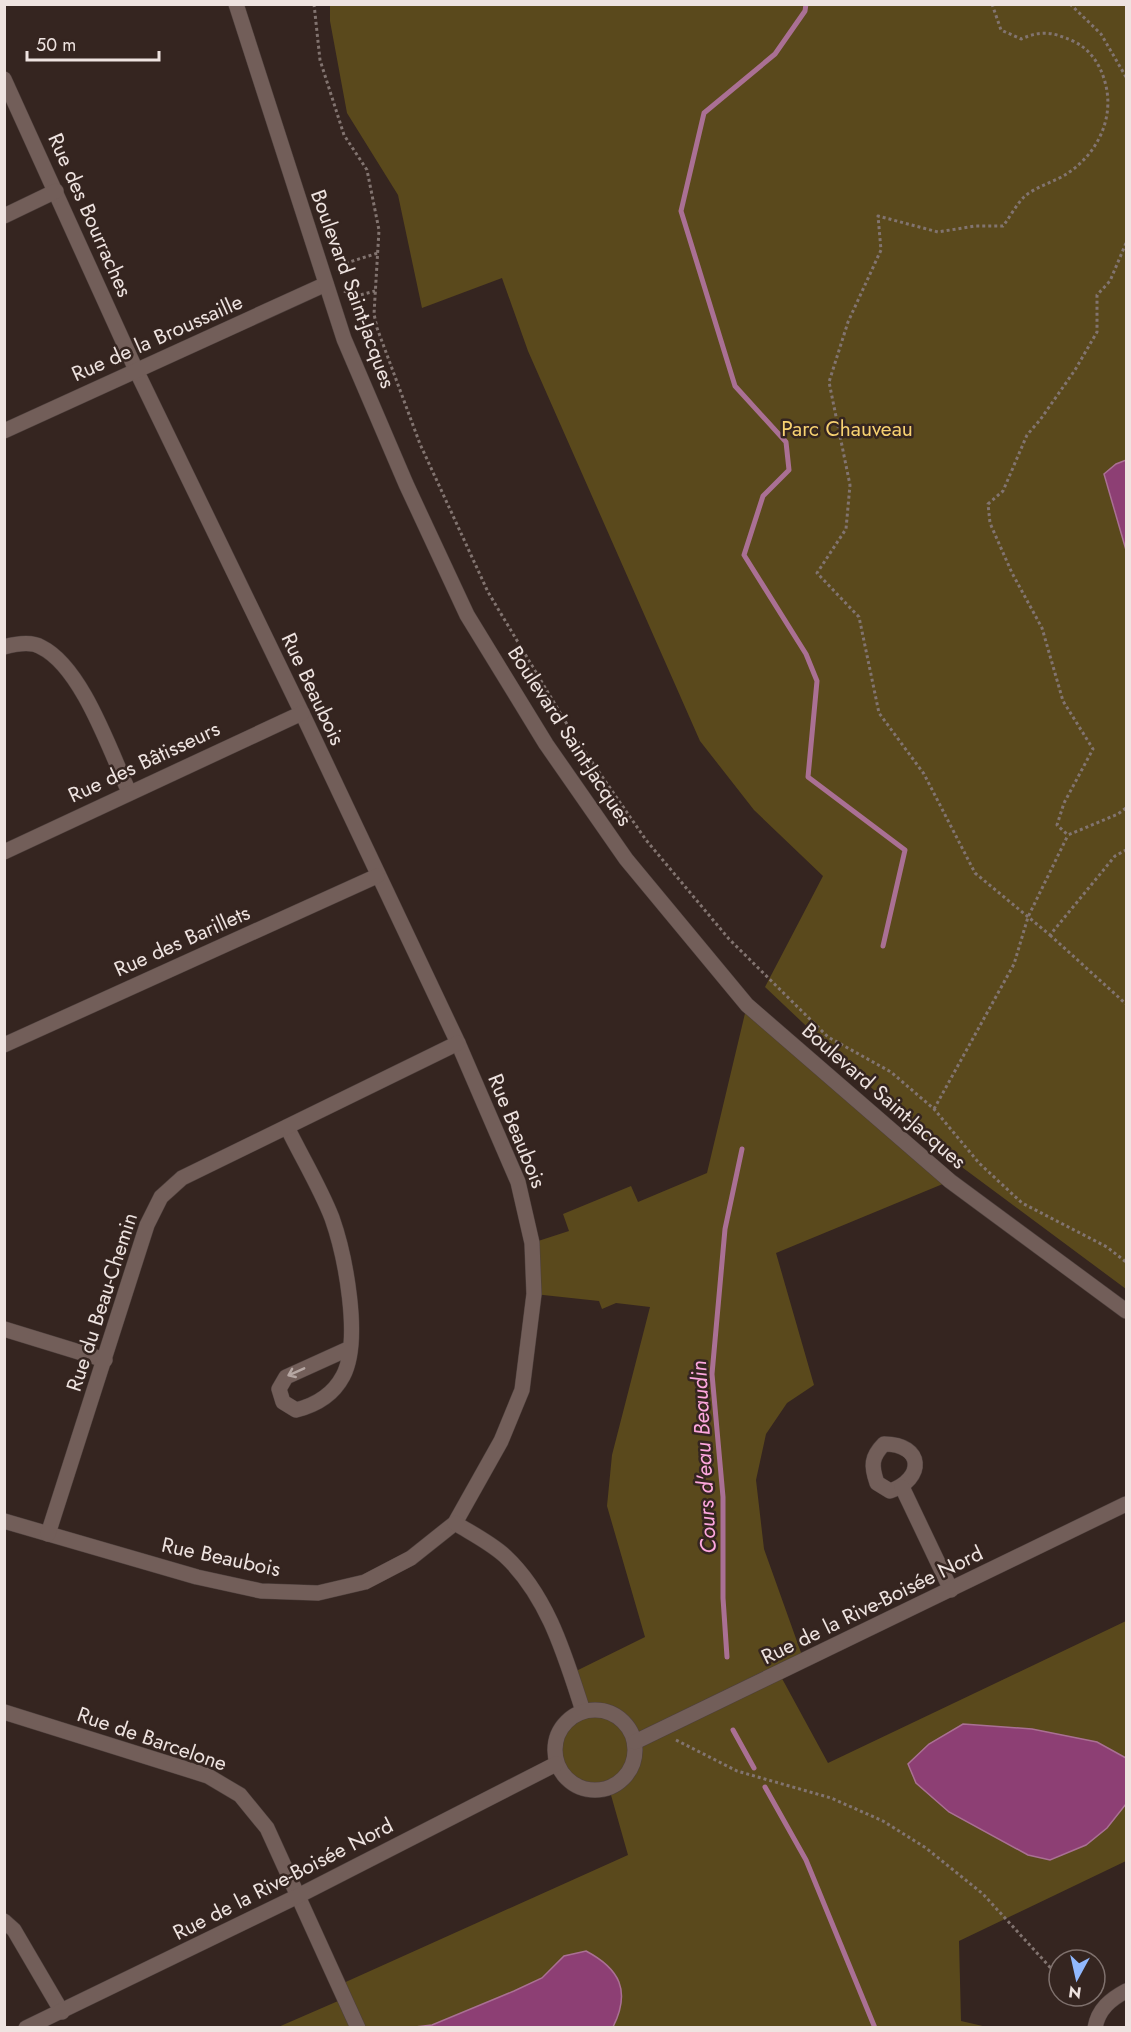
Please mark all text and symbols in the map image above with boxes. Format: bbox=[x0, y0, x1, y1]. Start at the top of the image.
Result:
scale bar bbox=[27, 24, 159, 62]
text: 50 m bbox=[36, 32, 76, 58]
street label: Rue des Bourraches bbox=[40, 128, 140, 302]
street label: Boulevard Saint-Jacques bbox=[303, 186, 403, 392]
street label: Rue de la Broussaille bbox=[67, 287, 247, 389]
park label: Parc Chauveau bbox=[781, 414, 913, 444]
street label: Rue Beaubois bbox=[274, 628, 352, 750]
street label: Boulevard Saint-Jacques bbox=[500, 640, 640, 832]
street label: Rue des Bâtisseurs bbox=[63, 714, 225, 810]
street label: Rue des Barillets bbox=[109, 898, 255, 984]
street label: Boulevard Saint-Jacques bbox=[795, 1016, 973, 1176]
street label: Rue Beaubois bbox=[480, 1069, 554, 1193]
street label: Rue du Beau-Chemin bbox=[59, 1209, 145, 1395]
water label: Cours d'eau Beaudin bbox=[682, 1360, 724, 1554]
one-way arrow bbox=[288, 1367, 306, 1378]
street label: Rue Beaubois bbox=[159, 1530, 283, 1584]
street label: Rue de la Rive-Boisée Nord bbox=[756, 1538, 988, 1672]
street label: Rue de Barcelone bbox=[73, 1699, 231, 1779]
street label: Rue de la Rive-Boisée Nord bbox=[168, 1810, 398, 1948]
north arrow bbox=[1047, 1948, 1107, 2008]
text: N bbox=[1067, 1980, 1083, 2005]

